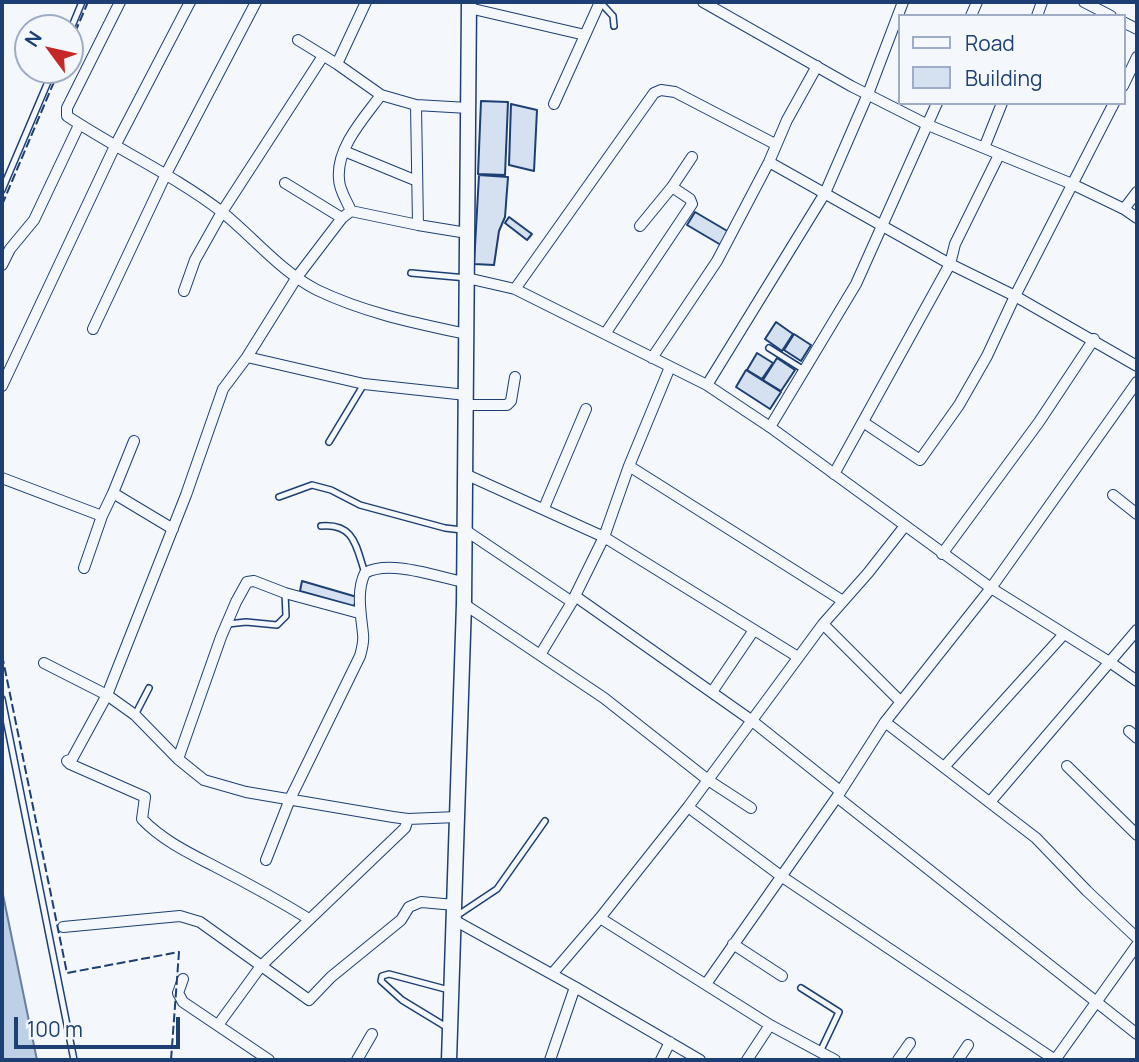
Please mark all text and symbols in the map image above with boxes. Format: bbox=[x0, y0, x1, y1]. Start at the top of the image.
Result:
north arrow bbox=[14, 14, 84, 84]
legend bbox=[898, 14, 1125, 105]
text: N bbox=[18, 26, 48, 51]
text: Road bbox=[965, 29, 1015, 57]
text: Building bbox=[965, 64, 1042, 92]
scale bar bbox=[18, 1002, 184, 1046]
text: 100 m bbox=[27, 1015, 83, 1043]

